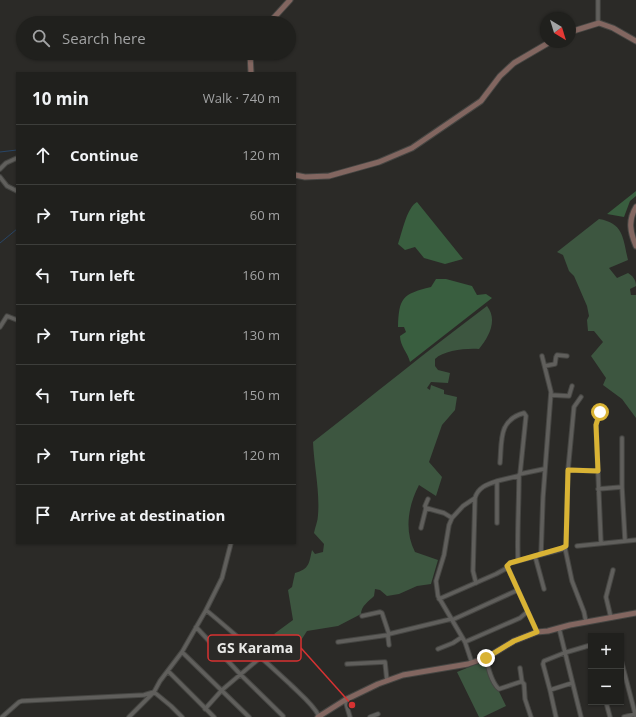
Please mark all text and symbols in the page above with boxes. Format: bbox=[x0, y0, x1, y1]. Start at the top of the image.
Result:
north arrow bbox=[540, 12, 576, 48]
search box bbox=[16, 16, 296, 60]
icon: search bbox=[30, 27, 52, 49]
text: Search here bbox=[62, 28, 146, 48]
text: 10 min bbox=[32, 87, 89, 110]
text: Walk · 740 m bbox=[203, 89, 280, 107]
icon: ahead bbox=[32, 144, 54, 166]
text: Continue bbox=[70, 145, 138, 165]
text: 120 m bbox=[242, 146, 280, 164]
icon: right bbox=[32, 204, 54, 226]
text: Turn right bbox=[70, 205, 145, 225]
text: 60 m bbox=[250, 206, 280, 224]
icon: left bbox=[32, 264, 54, 286]
text: Turn left bbox=[70, 265, 135, 285]
text: 160 m bbox=[242, 266, 280, 284]
icon: right bbox=[32, 324, 54, 346]
text: Turn right bbox=[70, 325, 145, 345]
text: 130 m bbox=[242, 326, 280, 344]
icon: left bbox=[32, 384, 54, 406]
text: Turn left bbox=[70, 385, 135, 405]
text: 150 m bbox=[242, 386, 280, 404]
route start bbox=[591, 403, 609, 421]
icon: right bbox=[32, 444, 54, 466]
text: Turn right bbox=[70, 445, 145, 465]
text: 120 m bbox=[242, 446, 280, 464]
icon: arrive bbox=[32, 504, 54, 526]
text: Arrive at destination bbox=[70, 505, 225, 525]
map controls bbox=[588, 633, 624, 705]
button: + bbox=[588, 633, 624, 669]
callout: GS Karama bbox=[208, 635, 301, 661]
text: GS Karama bbox=[217, 638, 293, 657]
route end bbox=[477, 649, 495, 667]
button: − bbox=[588, 669, 624, 705]

